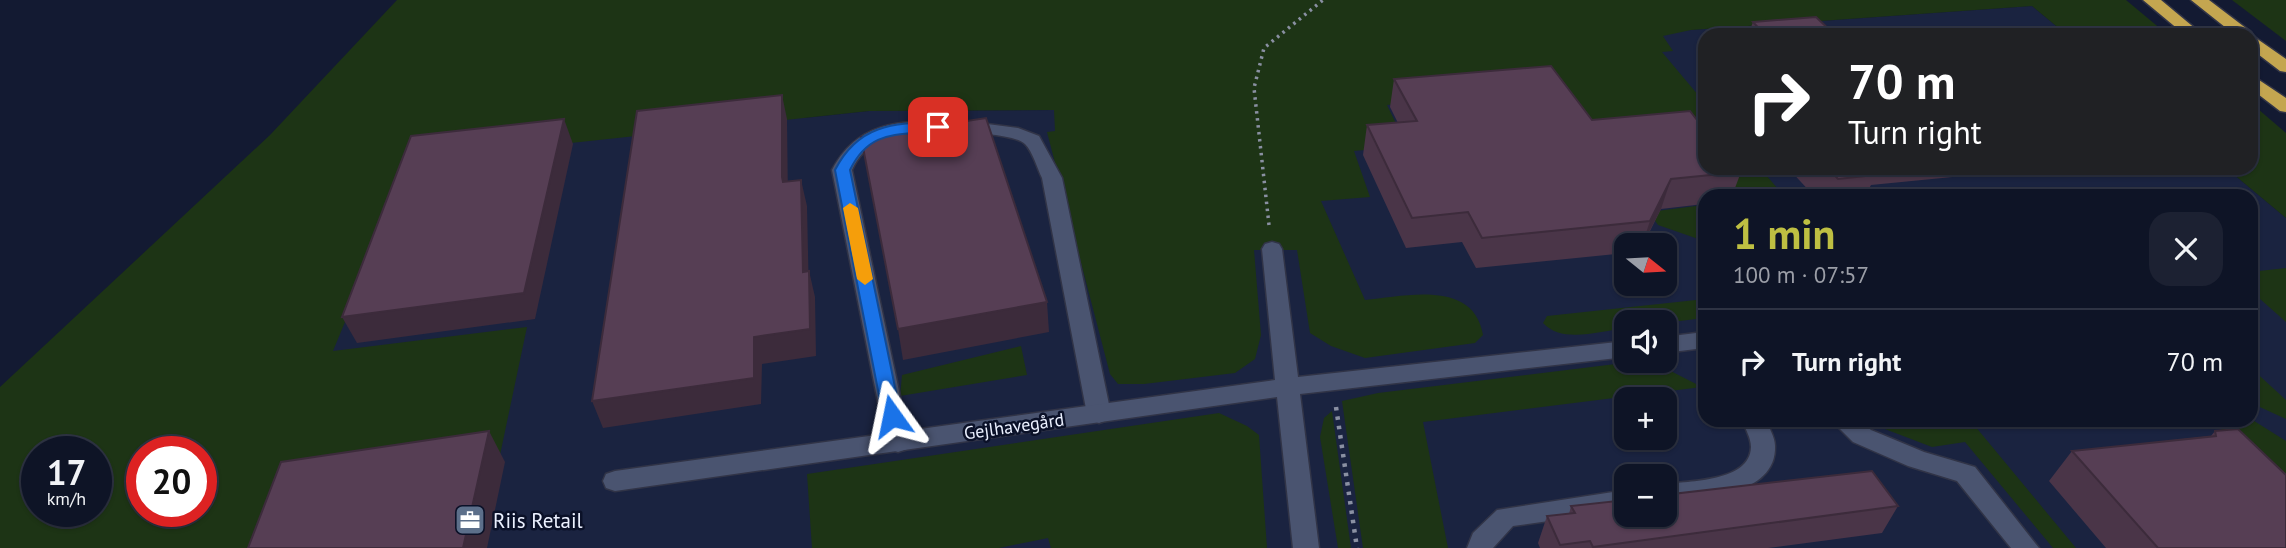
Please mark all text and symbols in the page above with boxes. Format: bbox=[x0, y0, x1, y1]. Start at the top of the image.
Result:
text: 70 m bbox=[1848, 49, 1955, 113]
icon: right bbox=[1733, 56, 1824, 147]
pin bbox=[908, 97, 968, 157]
icon: arrive bbox=[919, 108, 957, 146]
text: Turn right bbox=[1848, 111, 1982, 153]
text: 1 min bbox=[1733, 206, 1835, 261]
button: close bbox=[2149, 212, 2223, 286]
north arrow bbox=[1614, 233, 1676, 296]
map controls bbox=[1614, 233, 1677, 527]
text: 100 m · 07:57 bbox=[1733, 260, 1869, 289]
button: sound bbox=[1614, 310, 1677, 373]
icon: right bbox=[1733, 343, 1771, 381]
text: Turn right bbox=[1792, 345, 1901, 378]
text: 70 m bbox=[2167, 345, 2223, 378]
position arrow bbox=[855, 379, 929, 453]
button: + bbox=[1614, 387, 1677, 450]
street label: Gejlhavegård bbox=[962, 408, 1066, 444]
speed limit sign: 20 bbox=[126, 436, 217, 527]
text: 17 bbox=[47, 449, 86, 495]
button: − bbox=[1614, 464, 1677, 527]
text: km/h bbox=[47, 487, 86, 510]
office icon: Riis Retail bbox=[453, 503, 487, 537]
place label: Riis Retail bbox=[493, 507, 583, 534]

